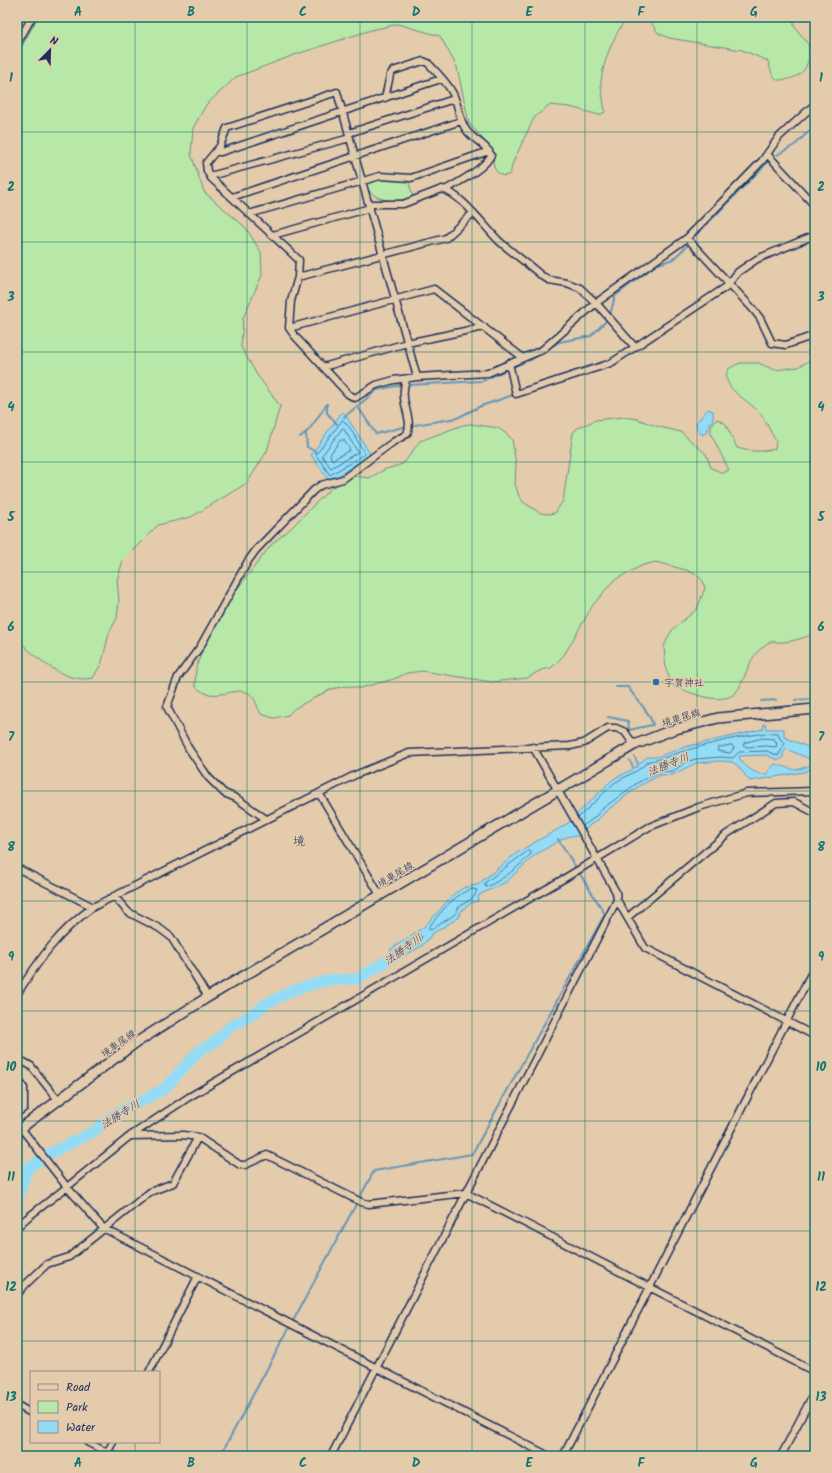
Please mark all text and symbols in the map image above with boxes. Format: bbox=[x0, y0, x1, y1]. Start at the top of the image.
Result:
text: A bbox=[74, 2, 82, 23]
text: B bbox=[187, 2, 195, 23]
text: C bbox=[299, 2, 307, 23]
text: D bbox=[412, 2, 421, 23]
text: E bbox=[525, 2, 533, 23]
text: F bbox=[637, 2, 645, 23]
text: G bbox=[750, 2, 758, 23]
north arrow bbox=[30, 30, 70, 70]
text: N bbox=[47, 32, 60, 51]
text: 1 bbox=[9, 68, 13, 89]
text: 1 bbox=[819, 68, 823, 89]
text: 2 bbox=[7, 177, 15, 198]
text: 2 bbox=[817, 177, 825, 198]
text: 3 bbox=[6, 287, 15, 308]
text: 3 bbox=[816, 287, 825, 308]
text: 4 bbox=[7, 397, 15, 418]
text: 4 bbox=[817, 397, 825, 418]
text: 5 bbox=[7, 507, 16, 528]
text: 5 bbox=[817, 507, 826, 528]
text: 6 bbox=[7, 617, 15, 638]
text: 6 bbox=[817, 617, 825, 638]
place label: 宇賀神社 bbox=[664, 675, 704, 691]
marker: 宇賀神社 bbox=[651, 677, 661, 687]
street label: 境車尾線 bbox=[660, 704, 703, 731]
text: 7 bbox=[8, 727, 15, 748]
text: 7 bbox=[818, 727, 825, 748]
water label: 法勝寺川 bbox=[645, 748, 692, 782]
district label: 境 bbox=[293, 832, 305, 851]
text: 8 bbox=[7, 837, 15, 858]
text: 8 bbox=[817, 837, 825, 858]
street label: 境車尾線 bbox=[374, 858, 417, 892]
water label: 法勝寺川 bbox=[380, 930, 427, 970]
text: 9 bbox=[8, 947, 15, 968]
text: 9 bbox=[818, 947, 825, 968]
street label: 境車尾線 bbox=[98, 1026, 140, 1062]
text: 10 bbox=[6, 1057, 17, 1078]
text: 10 bbox=[816, 1057, 827, 1078]
water label: 法勝寺川 bbox=[97, 1096, 144, 1134]
text: 11 bbox=[7, 1167, 15, 1188]
text: 11 bbox=[817, 1167, 825, 1188]
text: 12 bbox=[5, 1277, 17, 1298]
text: 12 bbox=[815, 1277, 827, 1298]
legend bbox=[30, 1371, 160, 1443]
text: Road bbox=[66, 1378, 91, 1397]
text: 13 bbox=[5, 1387, 17, 1408]
text: 13 bbox=[815, 1387, 827, 1408]
text: Park bbox=[66, 1398, 88, 1417]
text: Water bbox=[66, 1418, 96, 1437]
text: A bbox=[74, 1453, 82, 1473]
text: B bbox=[187, 1453, 195, 1473]
text: C bbox=[299, 1453, 307, 1473]
text: D bbox=[412, 1453, 421, 1473]
text: E bbox=[525, 1453, 533, 1473]
text: F bbox=[637, 1453, 645, 1473]
text: G bbox=[750, 1453, 758, 1473]

